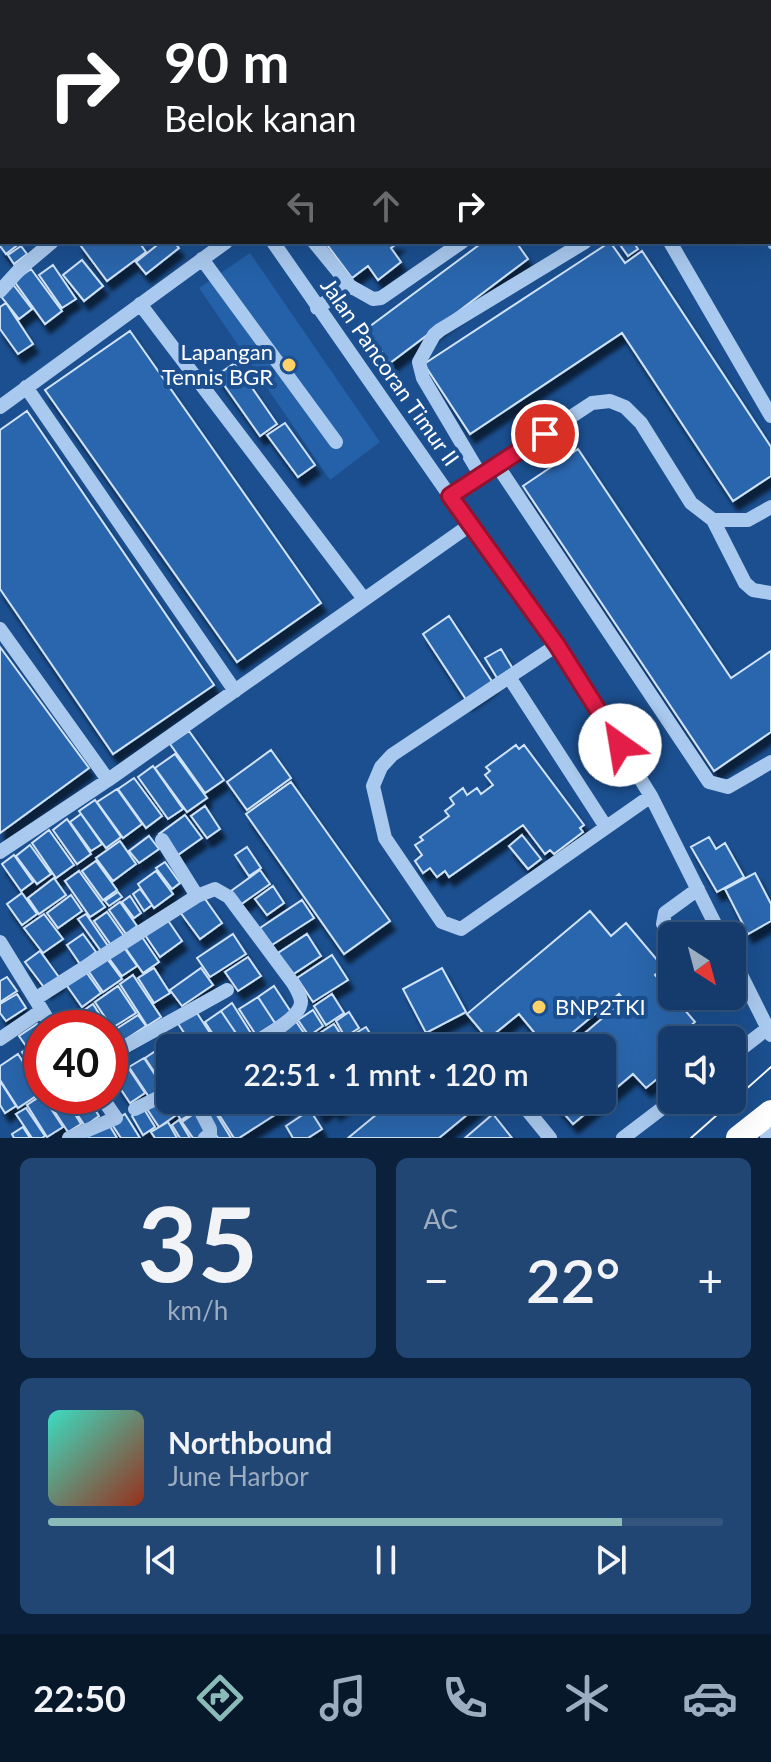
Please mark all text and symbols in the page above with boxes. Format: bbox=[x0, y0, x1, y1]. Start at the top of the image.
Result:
text: 90 m bbox=[164, 28, 289, 95]
icon: right bbox=[32, 32, 136, 136]
text: Belok kanan bbox=[164, 96, 357, 140]
icon: left bbox=[280, 184, 324, 228]
icon: ahead bbox=[364, 184, 408, 228]
icon: right bbox=[448, 184, 492, 228]
street label: Jalan Pancoran Timur II bbox=[315, 273, 465, 471]
place label: Lapangan Tennis BGR bbox=[162, 338, 273, 390]
marker: Lapangan Tennis BGR bbox=[280, 356, 298, 374]
pin bbox=[511, 400, 579, 468]
icon: arrive bbox=[523, 412, 567, 456]
position arrow bbox=[578, 703, 662, 787]
north arrow bbox=[658, 922, 746, 1010]
map controls bbox=[658, 922, 746, 1114]
place label: BNP2TKI bbox=[555, 993, 646, 1020]
marker: BNP2TKI bbox=[530, 998, 548, 1016]
speed limit sign: 40 bbox=[24, 1010, 128, 1114]
button: sound bbox=[658, 1026, 746, 1114]
text: 22:51 · 1 mnt · 120 m bbox=[243, 1056, 529, 1092]
text: 35 bbox=[137, 1179, 258, 1304]
text: AC bbox=[424, 1203, 458, 1235]
text: 22° bbox=[526, 1244, 621, 1316]
text: − bbox=[424, 1254, 449, 1306]
text: + bbox=[697, 1254, 723, 1306]
text: km/h bbox=[167, 1294, 228, 1326]
text: Northbound bbox=[168, 1424, 332, 1460]
text: June Harbor bbox=[168, 1460, 309, 1492]
icon: previous bbox=[139, 1538, 183, 1582]
icon: pause bbox=[364, 1538, 408, 1582]
icon: next bbox=[589, 1538, 633, 1582]
icon: directions bbox=[192, 1670, 248, 1726]
icon: music bbox=[315, 1670, 371, 1726]
icon: phone bbox=[437, 1670, 493, 1726]
icon: climate bbox=[559, 1670, 615, 1726]
icon: car bbox=[682, 1670, 738, 1726]
text: 22:50 bbox=[33, 1676, 126, 1720]

